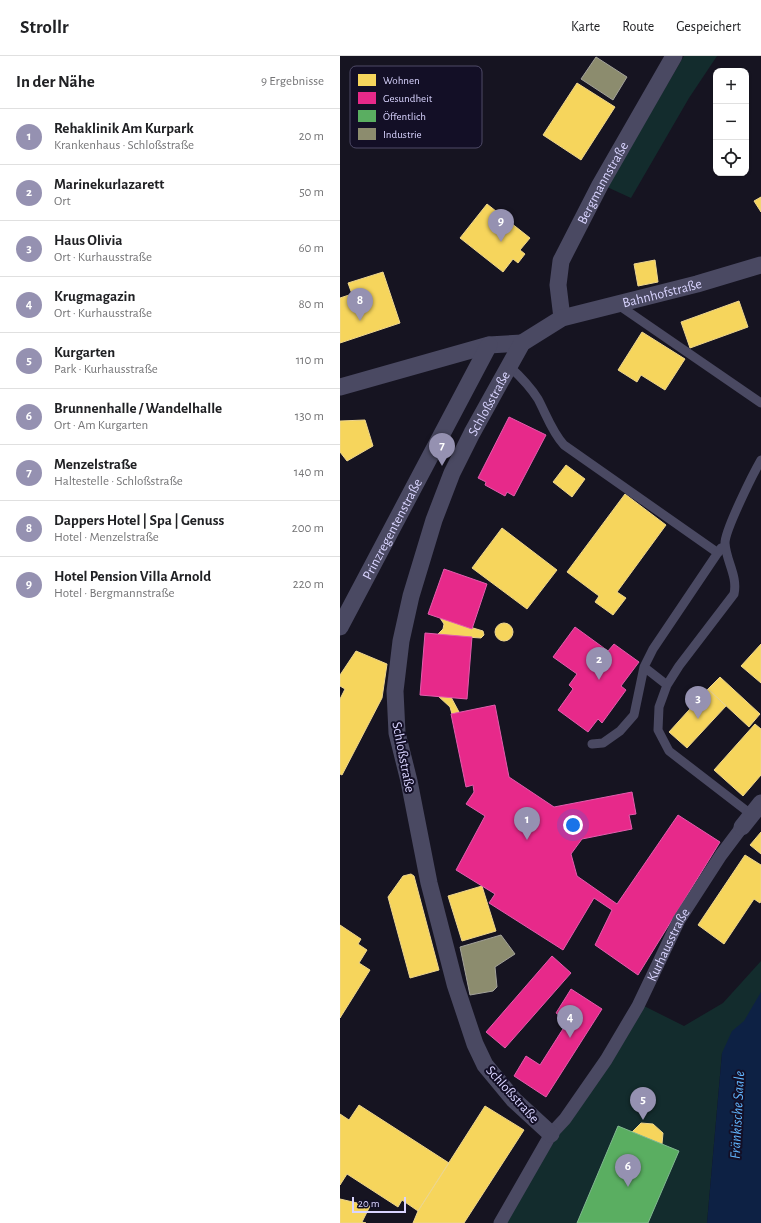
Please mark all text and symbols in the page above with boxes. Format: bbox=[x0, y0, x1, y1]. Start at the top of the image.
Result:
text: Strollr bbox=[20, 18, 69, 37]
text: Karte bbox=[571, 20, 600, 34]
text: Route bbox=[622, 20, 654, 34]
text: Gespeichert bbox=[676, 20, 741, 34]
legend bbox=[350, 66, 482, 148]
map controls bbox=[713, 68, 749, 176]
button: + bbox=[713, 68, 749, 104]
text: In der Nähe bbox=[16, 73, 95, 90]
text: 9 Ergebnisse bbox=[261, 75, 324, 88]
text: Wohnen bbox=[383, 75, 420, 86]
text: Gesundheit bbox=[383, 93, 433, 104]
button: − bbox=[713, 104, 749, 140]
text: Öffentlich bbox=[383, 111, 426, 122]
text: Rehaklinik Am Kurpark bbox=[54, 121, 194, 136]
text: Industrie bbox=[383, 129, 422, 140]
text: 1 bbox=[27, 130, 31, 143]
text: 20 m bbox=[299, 130, 324, 143]
text: Krankenhaus · Schloßstraße bbox=[54, 139, 194, 152]
street label: Bergmannstraße bbox=[575, 139, 631, 227]
button: locate bbox=[713, 140, 749, 176]
text: Marinekurlazarett bbox=[54, 177, 164, 192]
text: 2 bbox=[26, 186, 32, 199]
text: 50 m bbox=[299, 186, 324, 199]
text: Ort bbox=[54, 195, 71, 208]
pin: 9 bbox=[488, 209, 514, 242]
text: Haus Olivia bbox=[54, 233, 123, 248]
text: 3 bbox=[26, 242, 32, 255]
text: 60 m bbox=[298, 242, 324, 255]
text: Ort · Kurhausstraße bbox=[54, 251, 152, 264]
street label: Bahnhofstraße bbox=[621, 277, 704, 311]
pin: 8 bbox=[347, 288, 373, 321]
text: Krugmagazin bbox=[54, 289, 135, 304]
text: 4 bbox=[26, 298, 32, 311]
text: 80 m bbox=[298, 298, 324, 311]
text: Ort · Kurhausstraße bbox=[54, 307, 152, 320]
text: Kurgarten bbox=[54, 345, 115, 360]
text: 5 bbox=[26, 354, 32, 367]
text: 110 m bbox=[296, 354, 324, 367]
text: Park · Kurhausstraße bbox=[54, 363, 158, 376]
street label: Schloßstraße bbox=[466, 369, 513, 438]
text: Brunnenhalle / Wandelhalle bbox=[54, 401, 222, 416]
text: 6 bbox=[26, 410, 32, 423]
text: 130 m bbox=[295, 410, 324, 423]
text: Ort · Am Kurgarten bbox=[54, 419, 148, 432]
pin: 7 bbox=[429, 433, 455, 466]
text: Menzelstraße bbox=[54, 457, 137, 472]
text: 7 bbox=[26, 466, 32, 479]
text: 140 m bbox=[294, 466, 324, 479]
text: Haltestelle · Schloßstraße bbox=[54, 475, 183, 488]
street label: Prinzregentenstraße bbox=[360, 476, 425, 582]
text: Dappers Hotel | Spa | Genuss bbox=[54, 513, 224, 528]
text: 8 bbox=[26, 522, 32, 535]
text: 200 m bbox=[292, 522, 324, 535]
text: Hotel · Menzelstraße bbox=[54, 531, 159, 544]
text: Hotel Pension Villa Arnold bbox=[54, 569, 211, 584]
text: 9 bbox=[26, 578, 32, 591]
text: 220 m bbox=[293, 578, 324, 591]
text: Hotel · Bergmannstraße bbox=[54, 587, 175, 600]
pin: 2 bbox=[586, 647, 612, 680]
pin: 3 bbox=[685, 686, 711, 719]
street label: Schloßstraße bbox=[389, 721, 417, 794]
pin: 1 bbox=[514, 807, 540, 840]
your location bbox=[563, 815, 583, 835]
street label: Kurhausstraße bbox=[645, 906, 693, 984]
pin: 4 bbox=[557, 1005, 583, 1038]
street label: Schloßstraße bbox=[483, 1063, 541, 1126]
water label: Fränkische Saale bbox=[728, 1070, 747, 1159]
pin: 5 bbox=[630, 1087, 656, 1120]
pin: 6 bbox=[615, 1154, 641, 1187]
scale bar bbox=[352, 1195, 406, 1214]
text: 20 m bbox=[358, 1198, 379, 1209]

